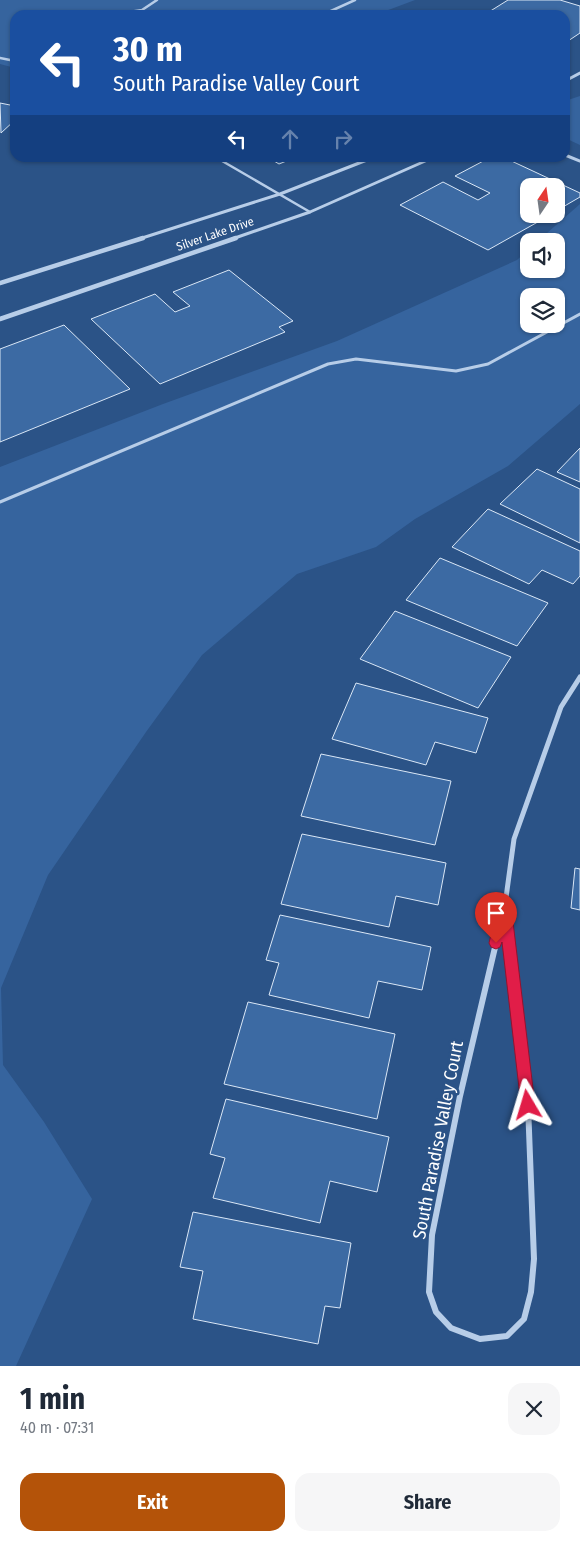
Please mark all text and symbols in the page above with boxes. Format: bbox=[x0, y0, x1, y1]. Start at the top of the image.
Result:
text: 30 m bbox=[113, 28, 183, 70]
icon: left bbox=[30, 30, 95, 95]
text: South Paradise Valley Court bbox=[113, 70, 359, 97]
icon: left bbox=[223, 125, 251, 153]
icon: ahead bbox=[276, 125, 304, 153]
icon: right bbox=[329, 125, 357, 153]
north arrow bbox=[520, 178, 565, 222]
map controls bbox=[520, 178, 565, 333]
street label: Silver Lake Drive bbox=[174, 214, 256, 254]
button: sound bbox=[520, 233, 565, 278]
button: layers bbox=[520, 288, 565, 333]
pin bbox=[475, 892, 517, 943]
icon: arrive bbox=[482, 899, 510, 927]
street label: South Paradise Valley Court bbox=[408, 1039, 468, 1241]
position arrow bbox=[501, 1078, 553, 1130]
text: 1 min bbox=[20, 1381, 85, 1417]
button: close bbox=[508, 1383, 560, 1435]
text: 40 m · 07:31 bbox=[20, 1418, 94, 1437]
button: Exit bbox=[20, 1473, 285, 1531]
button: Share bbox=[295, 1473, 560, 1531]

